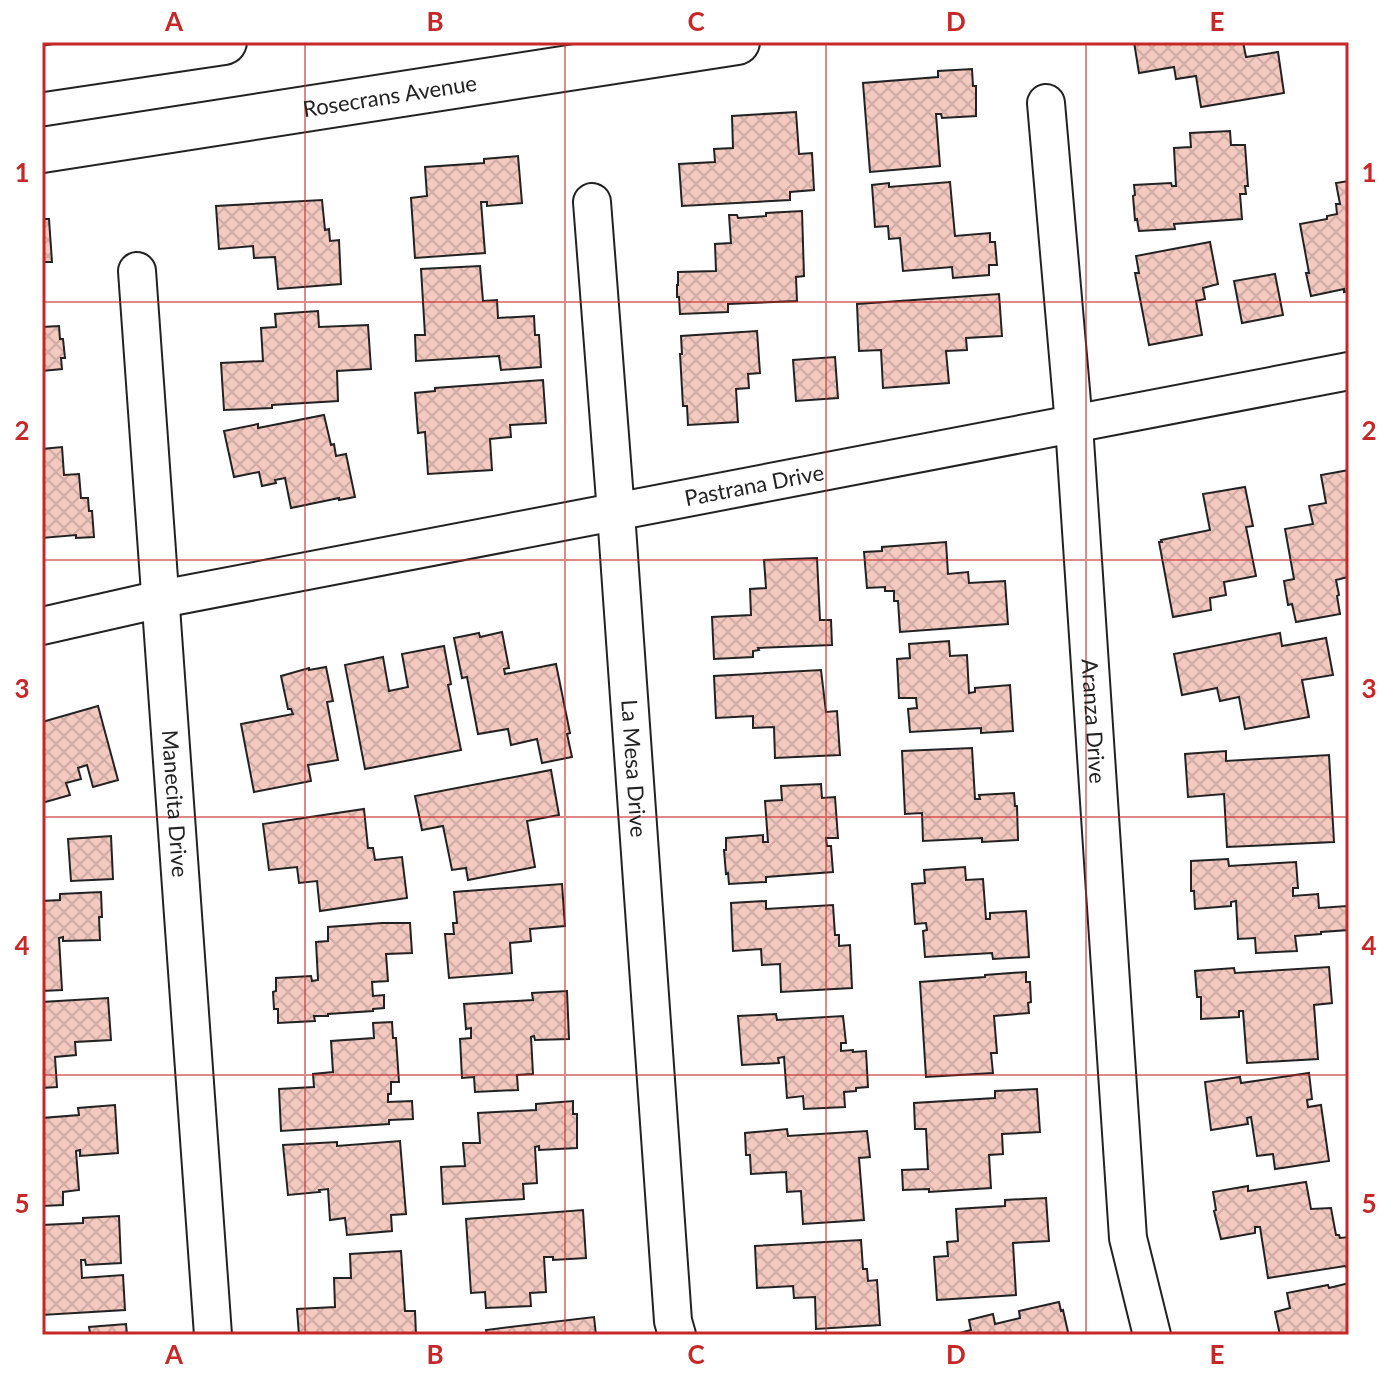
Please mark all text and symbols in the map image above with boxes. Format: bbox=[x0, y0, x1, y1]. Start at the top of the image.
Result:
text: A bbox=[164, 5, 184, 37]
text: B bbox=[426, 5, 444, 37]
text: C bbox=[687, 5, 705, 37]
text: D bbox=[946, 5, 966, 37]
text: E bbox=[1210, 5, 1224, 37]
street label: Rosecrans Avenue bbox=[301, 69, 479, 122]
text: 1 bbox=[14, 156, 30, 188]
text: 1 bbox=[1361, 156, 1377, 188]
text: 2 bbox=[14, 414, 30, 446]
text: 2 bbox=[1361, 414, 1377, 446]
street label: Pastrana Drive bbox=[682, 458, 826, 511]
street label: Aranza Drive bbox=[1077, 658, 1112, 784]
text: 3 bbox=[14, 672, 30, 704]
text: 3 bbox=[1361, 672, 1377, 704]
street label: La Mesa Drive bbox=[616, 699, 653, 838]
street label: Manecita Drive bbox=[157, 729, 194, 878]
text: 4 bbox=[14, 929, 30, 961]
text: 4 bbox=[1361, 929, 1377, 961]
text: 5 bbox=[14, 1187, 30, 1219]
text: 5 bbox=[1361, 1187, 1377, 1219]
text: A bbox=[164, 1338, 184, 1370]
text: B bbox=[426, 1338, 444, 1370]
text: C bbox=[687, 1338, 705, 1370]
text: D bbox=[946, 1338, 966, 1370]
text: E bbox=[1210, 1338, 1224, 1370]

